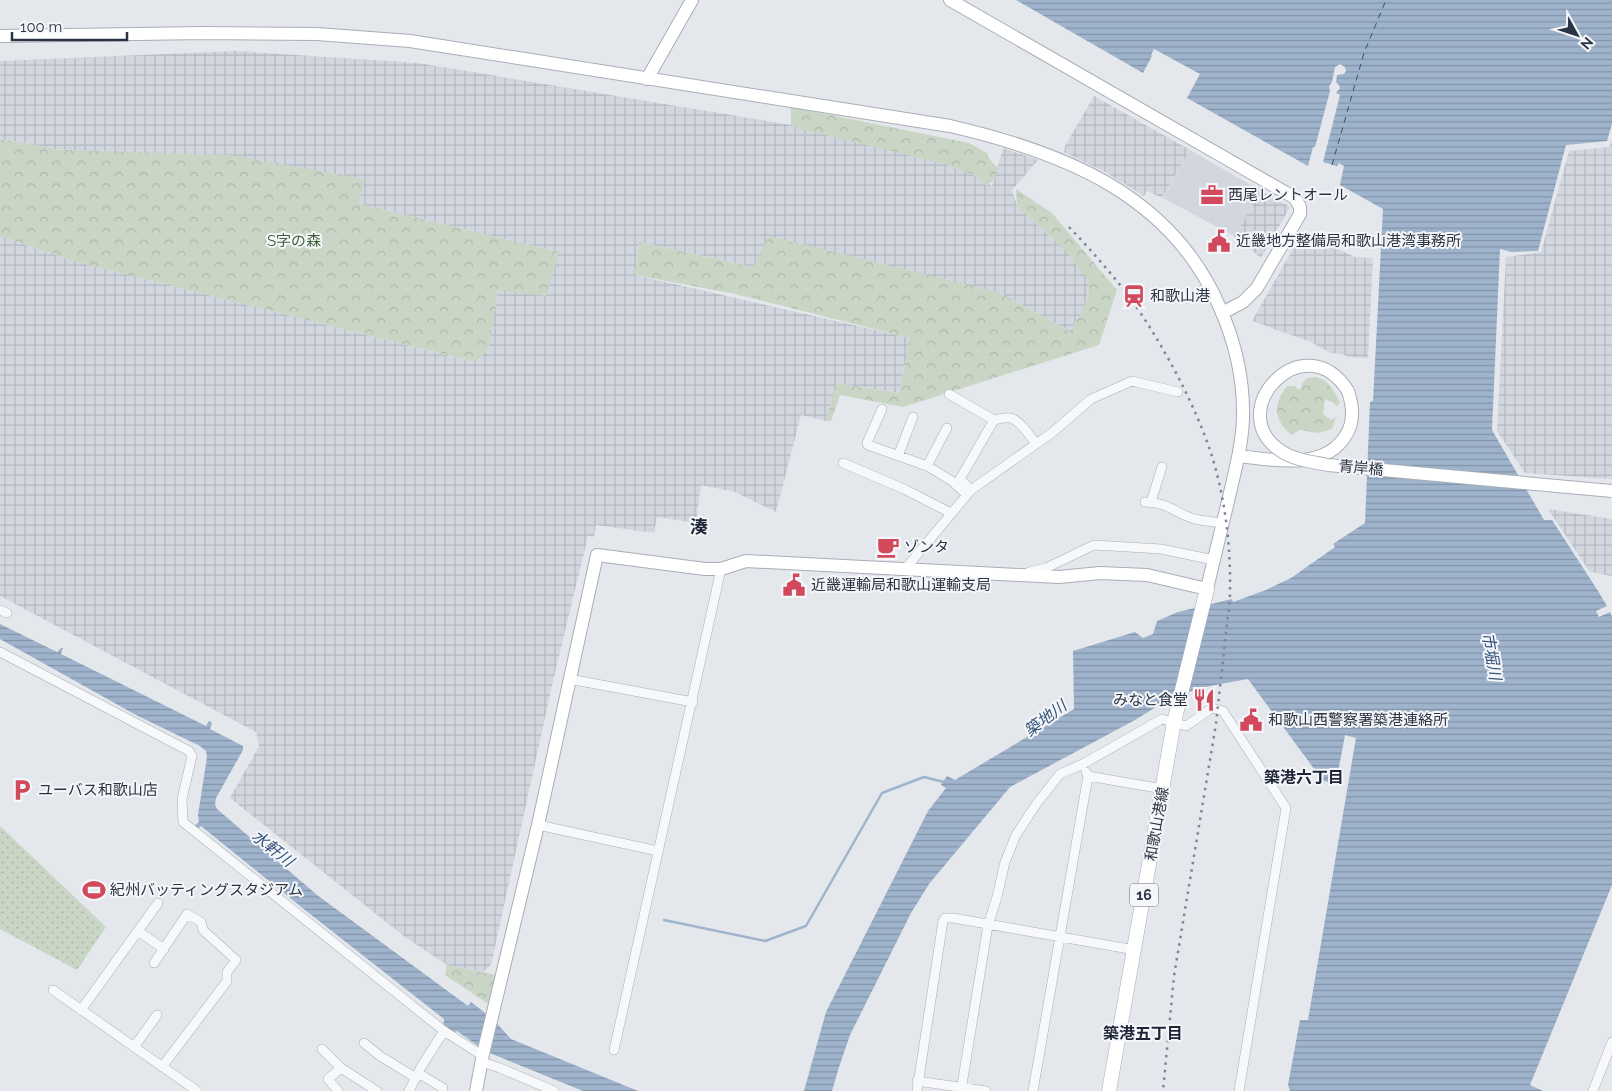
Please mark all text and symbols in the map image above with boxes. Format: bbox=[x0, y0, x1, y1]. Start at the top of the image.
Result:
scale bar bbox=[12, 10, 128, 42]
north arrow bbox=[1552, 10, 1602, 60]
text: 100 m bbox=[20, 18, 62, 36]
text: N bbox=[1577, 34, 1597, 53]
office icon: 西尾レントオール bbox=[1199, 182, 1225, 208]
place label: 西尾レントオール bbox=[1228, 186, 1348, 204]
public building icon: 近畿地方整備局和歌山港湾事務所 bbox=[1206, 228, 1232, 254]
park label: S字の森 bbox=[267, 232, 321, 250]
place label: 近畿地方整備局和歌山港湾事務所 bbox=[1236, 232, 1461, 250]
station icon: 和歌山港 bbox=[1121, 283, 1147, 309]
place label: 和歌山港 bbox=[1150, 287, 1210, 305]
street label: 青岸橋 bbox=[1338, 457, 1384, 479]
district label: 湊 bbox=[690, 516, 708, 537]
cafe icon: ゾンタ bbox=[875, 534, 901, 560]
place label: ゾンタ bbox=[904, 538, 949, 556]
public building icon: 近畿運輸局和歌山運輸支局 bbox=[781, 572, 807, 598]
place label: 近畿運輸局和歌山運輸支局 bbox=[811, 576, 991, 594]
water label: 市堀川 bbox=[1478, 631, 1505, 683]
restaurant icon: みなと食堂 bbox=[1191, 687, 1217, 713]
place label: みなと食堂 bbox=[1113, 691, 1188, 709]
water label: 築地川 bbox=[1020, 695, 1072, 740]
public building icon: 和歌山西警察署築港連絡所 bbox=[1238, 707, 1264, 733]
place label: 和歌山西警察署築港連絡所 bbox=[1268, 711, 1448, 729]
district label: 築港六丁目 bbox=[1264, 768, 1344, 787]
parking icon: ユーバス和歌山店 bbox=[9, 777, 35, 803]
place label: ユーバス和歌山店 bbox=[38, 781, 158, 799]
street label: 和歌山港線 bbox=[1142, 785, 1172, 863]
water label: 水軒川 bbox=[248, 826, 299, 872]
sports icon: 紀州バッティングスタジアム bbox=[81, 877, 107, 903]
place label: 紀州バッティングスタジアム bbox=[110, 881, 303, 899]
road number: 16 bbox=[1130, 884, 1158, 906]
district label: 築港五丁目 bbox=[1103, 1024, 1183, 1043]

